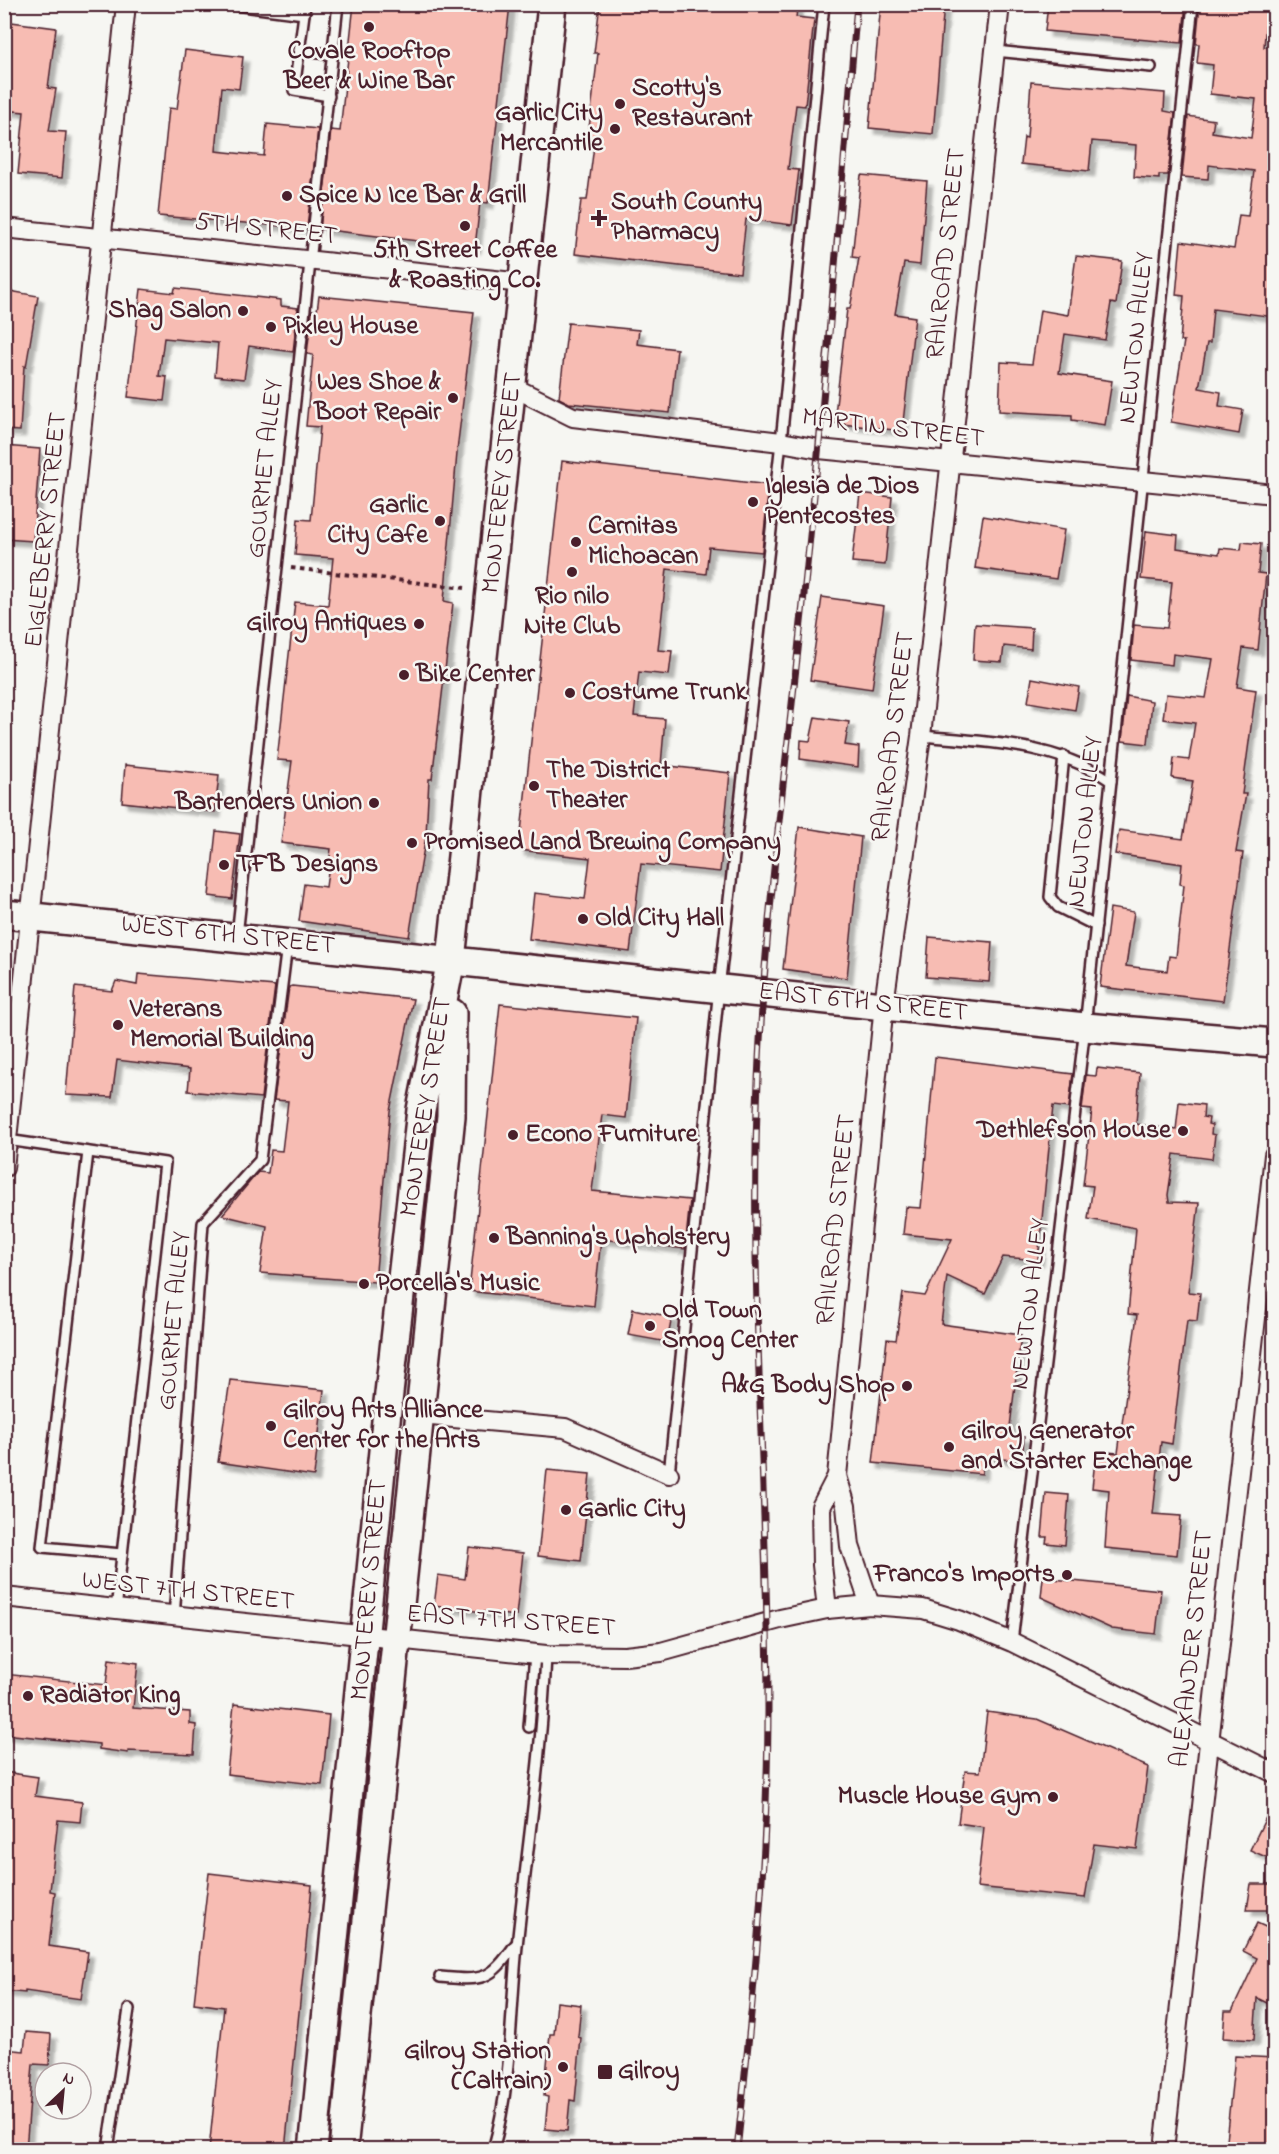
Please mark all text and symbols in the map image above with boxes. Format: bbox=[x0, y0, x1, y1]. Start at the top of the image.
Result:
marker: Covale Rooftop Beer & Wine Bar bbox=[362, 20, 376, 34]
place label: Covale Rooftop Beer & Wine Bar bbox=[283, 33, 455, 101]
place label: Scotty's Restaurant bbox=[632, 70, 753, 138]
place label: Garlic City Mercantile bbox=[495, 95, 604, 163]
marker: Scotty's Restaurant bbox=[613, 97, 627, 111]
marker: Garlic City Mercantile bbox=[608, 122, 622, 136]
street label: RAILROAD STREET bbox=[917, 147, 977, 361]
place label: Spice N Ice Bar & Grill bbox=[299, 177, 526, 215]
place label: South County Pharmacy bbox=[611, 184, 762, 252]
marker: Spice N Ice Bar & Grill bbox=[280, 189, 294, 203]
street label: 5TH STREET bbox=[193, 204, 340, 256]
marker: South County Pharmacy bbox=[592, 211, 606, 225]
marker: 5th Street Coffee & Roasting Co. bbox=[458, 219, 472, 233]
place label: 5th Street Coffee & Roasting Co. bbox=[373, 232, 558, 301]
street label: NEWTON ALLEY bbox=[1109, 250, 1165, 426]
place label: Shag Salon bbox=[108, 292, 231, 331]
marker: Shag Salon bbox=[236, 304, 250, 318]
place label: Pixley House bbox=[283, 308, 419, 346]
marker: Pixley House bbox=[264, 320, 278, 334]
place label: Wes Shoe & Boot Repair bbox=[313, 364, 442, 432]
street label: MONTEREY STREET bbox=[473, 371, 534, 595]
street label: GOURMET ALLEY bbox=[238, 378, 294, 560]
marker: Wes Shoe & Boot Repair bbox=[446, 391, 460, 405]
street label: MARTIN STREET bbox=[800, 399, 987, 459]
street label: EIGLEBERRY STREET bbox=[16, 410, 78, 650]
place label: Iglesia de Dios Pentecostes bbox=[765, 468, 920, 536]
place label: Garlic City Cafe bbox=[327, 487, 429, 555]
marker: Iglesia de Dios Pentecostes bbox=[746, 495, 760, 509]
place label: Carnitas Michoacan bbox=[588, 508, 699, 576]
marker: Garlic City Cafe bbox=[433, 514, 447, 528]
marker: Carnitas Michoacan bbox=[569, 535, 583, 549]
marker: Rio nilo Nite Club bbox=[565, 565, 579, 579]
place label: Rio nilo Nite Club bbox=[524, 578, 620, 646]
place label: Gilroy Antiques bbox=[246, 605, 407, 643]
marker: Gilroy Antiques bbox=[412, 617, 426, 631]
street label: RAILROAD STREET bbox=[862, 629, 926, 844]
place label: Bike Center bbox=[415, 656, 536, 694]
marker: Bike Center bbox=[397, 668, 411, 682]
place label: Costume Trunk bbox=[582, 674, 747, 712]
marker: Costume Trunk bbox=[563, 686, 577, 700]
street label: NEWTON ALLEY bbox=[1058, 734, 1114, 910]
place label: The District Theater bbox=[546, 752, 670, 820]
marker: The District Theater bbox=[527, 779, 541, 793]
place label: Bartenders Union bbox=[174, 784, 362, 822]
marker: Bartenders Union bbox=[367, 796, 381, 810]
place label: Promised Land Brewing Company bbox=[424, 824, 781, 863]
marker: Promised Land Brewing Company bbox=[405, 836, 419, 850]
place label: TFB Designs bbox=[236, 846, 378, 885]
marker: TFB Designs bbox=[217, 858, 231, 872]
place label: Old City Hall bbox=[595, 900, 724, 938]
street label: WEST 6TH STREET bbox=[119, 906, 337, 966]
marker: Old City Hall bbox=[576, 912, 590, 926]
street label: EAST 6TH STREET bbox=[756, 973, 970, 1033]
place label: Veterans Memorial Building bbox=[129, 991, 314, 1060]
street label: MONTEREY STREET bbox=[391, 994, 463, 1220]
marker: Veterans Memorial Building bbox=[111, 1018, 125, 1032]
place label: Dethlefson House bbox=[976, 1112, 1172, 1150]
street label: RAILROAD STREET bbox=[807, 1113, 867, 1327]
place label: Econo Furniture bbox=[525, 1116, 699, 1154]
marker: Dethlefson House bbox=[1176, 1124, 1190, 1138]
marker: Econo Furniture bbox=[506, 1128, 520, 1142]
street label: NEWTON ALLEY bbox=[1002, 1216, 1060, 1392]
place label: Banning's Upholstery bbox=[505, 1219, 730, 1258]
street label: GOURMET ALLEY bbox=[148, 1230, 202, 1412]
marker: Banning's Upholstery bbox=[487, 1231, 501, 1245]
place label: Porcella's Music bbox=[376, 1265, 541, 1303]
marker: Porcella's Music bbox=[357, 1277, 371, 1291]
place label: Old Town Smog Center bbox=[662, 1292, 799, 1361]
marker: Old Town Smog Center bbox=[643, 1319, 657, 1333]
place label: A&G Body Shop bbox=[721, 1367, 895, 1405]
marker: A&G Body Shop bbox=[900, 1379, 914, 1393]
place label: Gilroy Arts Alliance Center for the Arts bbox=[283, 1392, 484, 1460]
place label: Gilroy Generator and Starter Exchange bbox=[961, 1413, 1194, 1482]
marker: Gilroy Arts Alliance Center for the Arts bbox=[264, 1419, 278, 1433]
marker: Gilroy Generator and Starter Exchange bbox=[942, 1440, 956, 1454]
street label: MONTEREY STREET bbox=[341, 1478, 399, 1702]
place label: Garlic City bbox=[578, 1491, 686, 1529]
marker: Garlic City bbox=[559, 1503, 573, 1517]
street label: ALEXANDER STREET bbox=[1162, 1529, 1224, 1769]
place label: Franco's Imports bbox=[872, 1556, 1055, 1594]
street label: WEST 7TH STREET bbox=[80, 1562, 296, 1622]
marker: Franco's Imports bbox=[1060, 1568, 1074, 1582]
street label: EAST 7TH STREET bbox=[405, 1596, 617, 1648]
place label: Radiator King bbox=[40, 1677, 181, 1716]
marker: Radiator King bbox=[21, 1689, 35, 1703]
place label: Muscle House Gym bbox=[837, 1778, 1041, 1816]
marker: Muscle House Gym bbox=[1046, 1790, 1060, 1804]
place label: Gilroy Station (Caltrain) bbox=[404, 2033, 551, 2101]
place label: Gilroy bbox=[618, 2053, 679, 2091]
marker: Gilroy Station (Caltrain) bbox=[556, 2060, 570, 2074]
north arrow bbox=[33, 2061, 93, 2121]
marker: Gilroy bbox=[596, 2063, 614, 2081]
text: N bbox=[59, 2066, 79, 2093]

